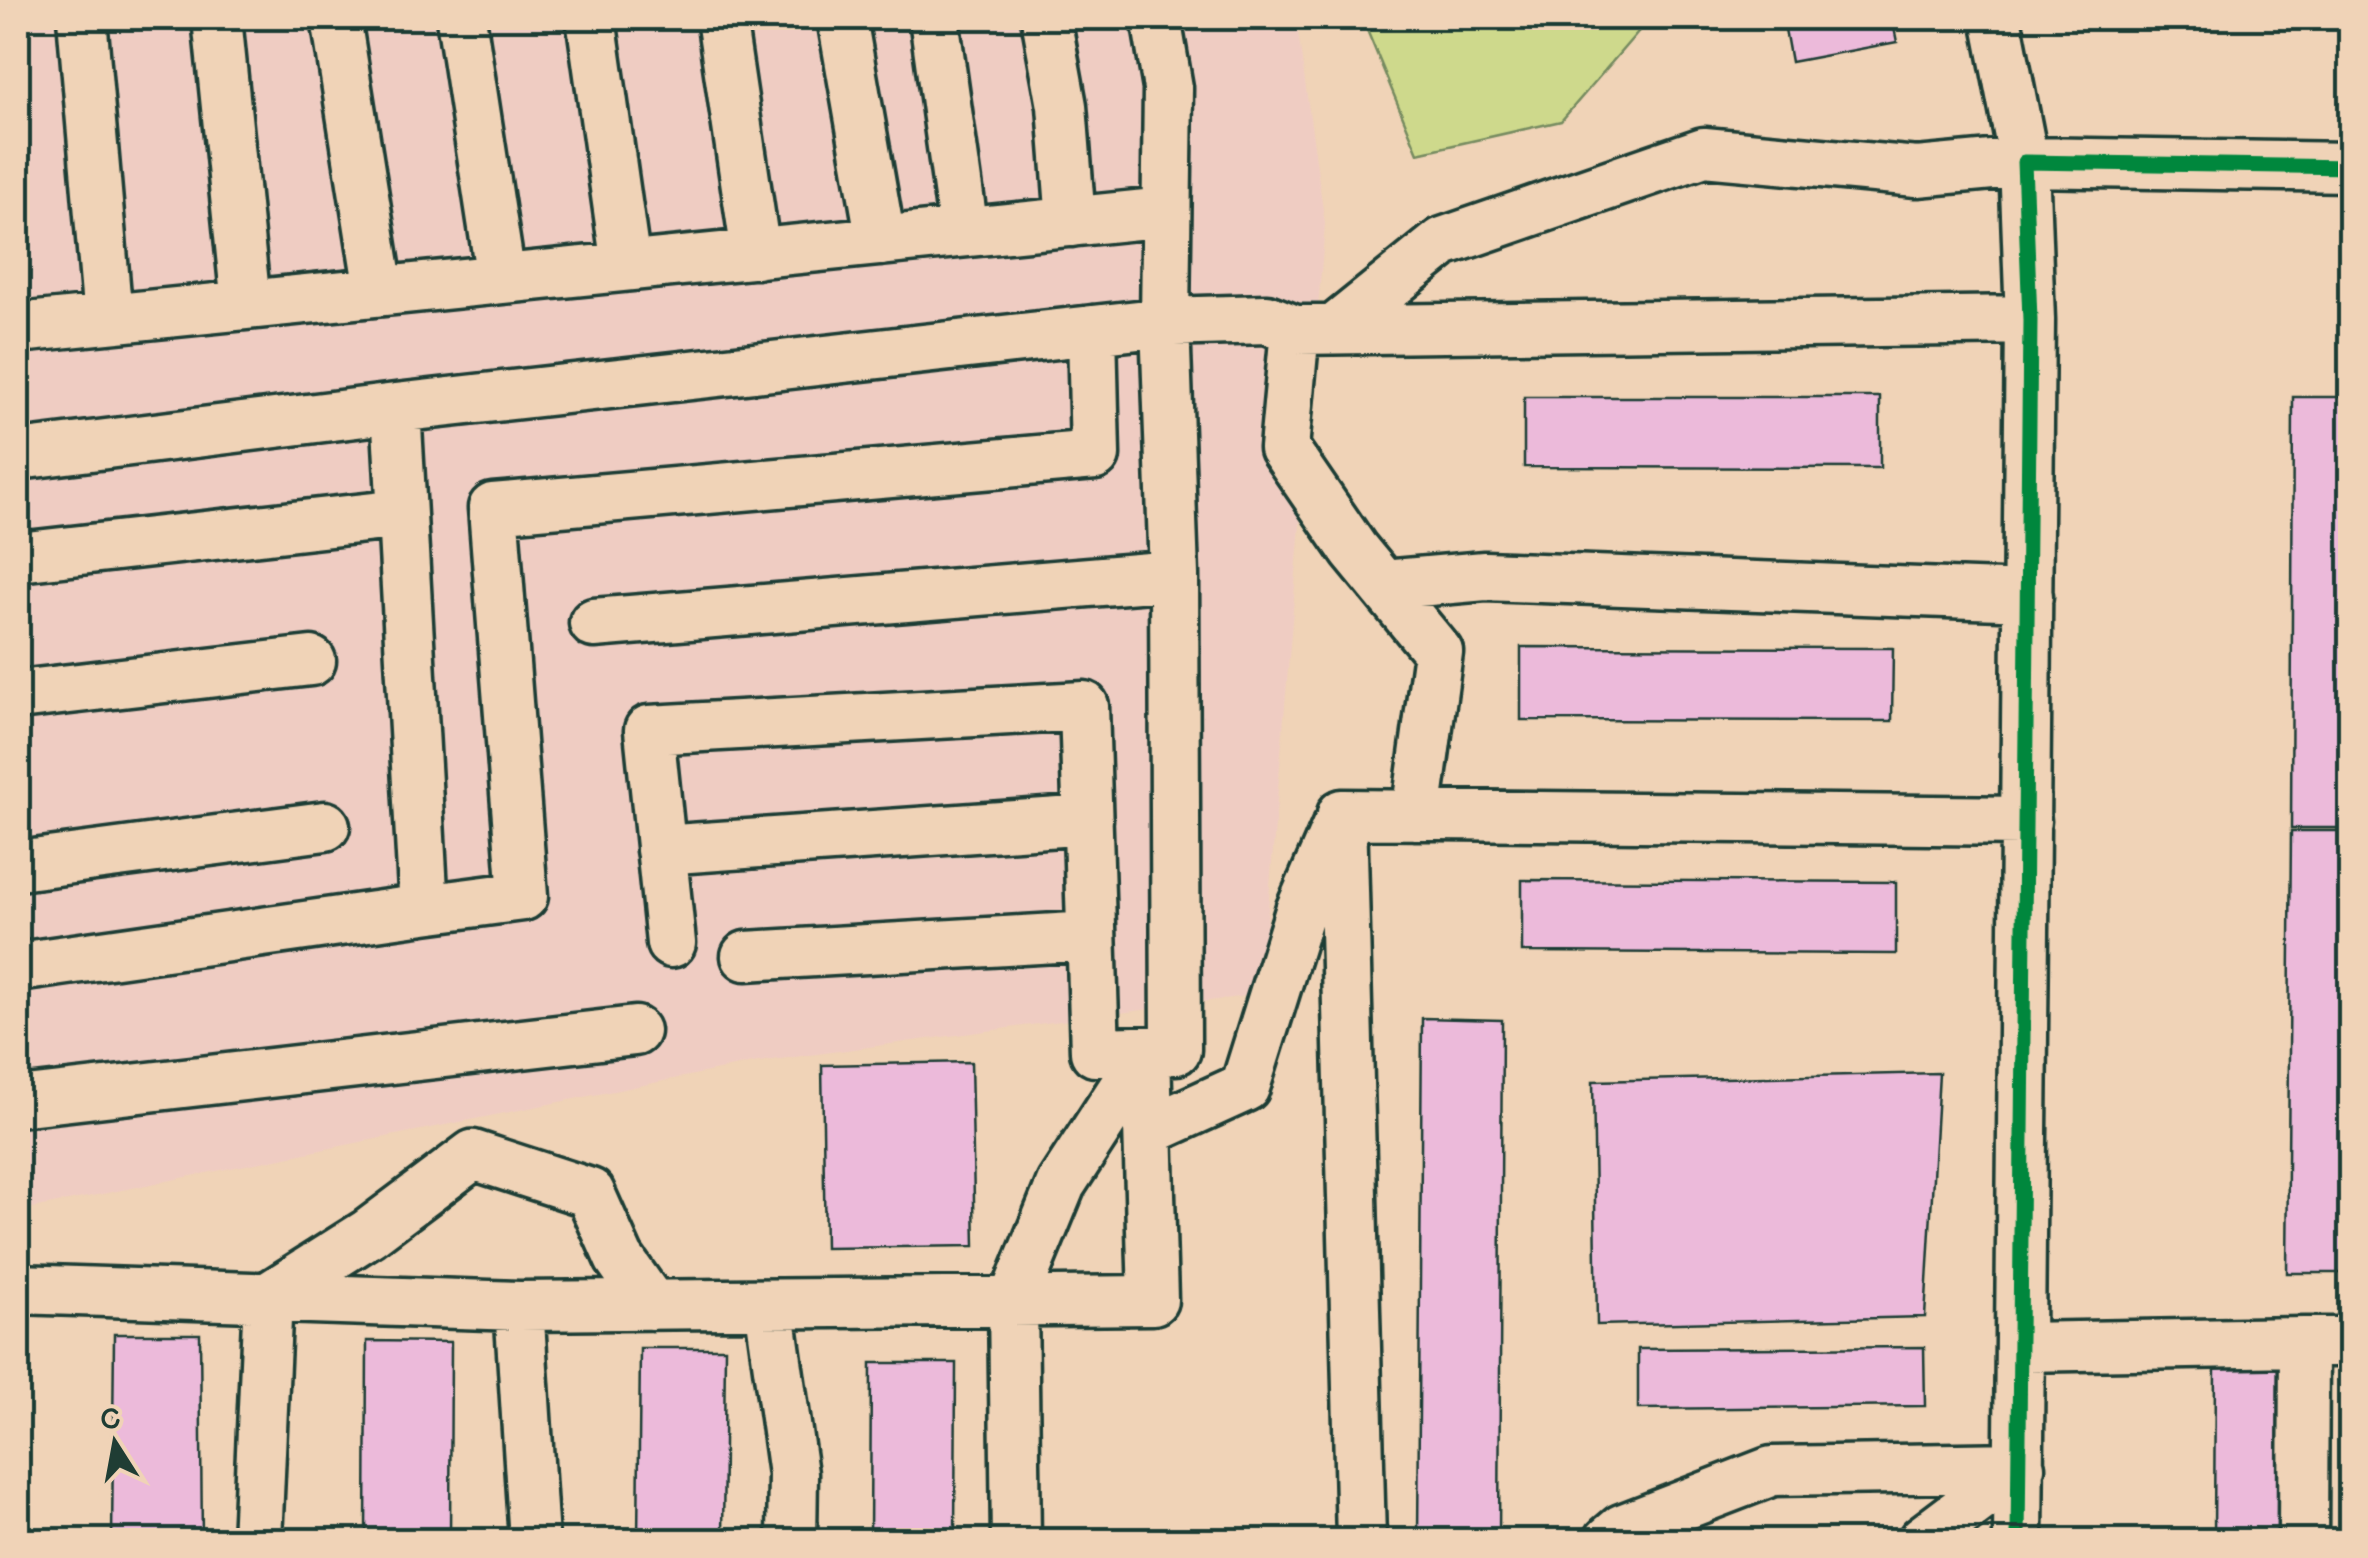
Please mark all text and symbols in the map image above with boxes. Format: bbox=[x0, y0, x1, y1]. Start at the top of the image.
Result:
north arrow bbox=[65, 1393, 165, 1493]
text: С bbox=[98, 1402, 124, 1438]

